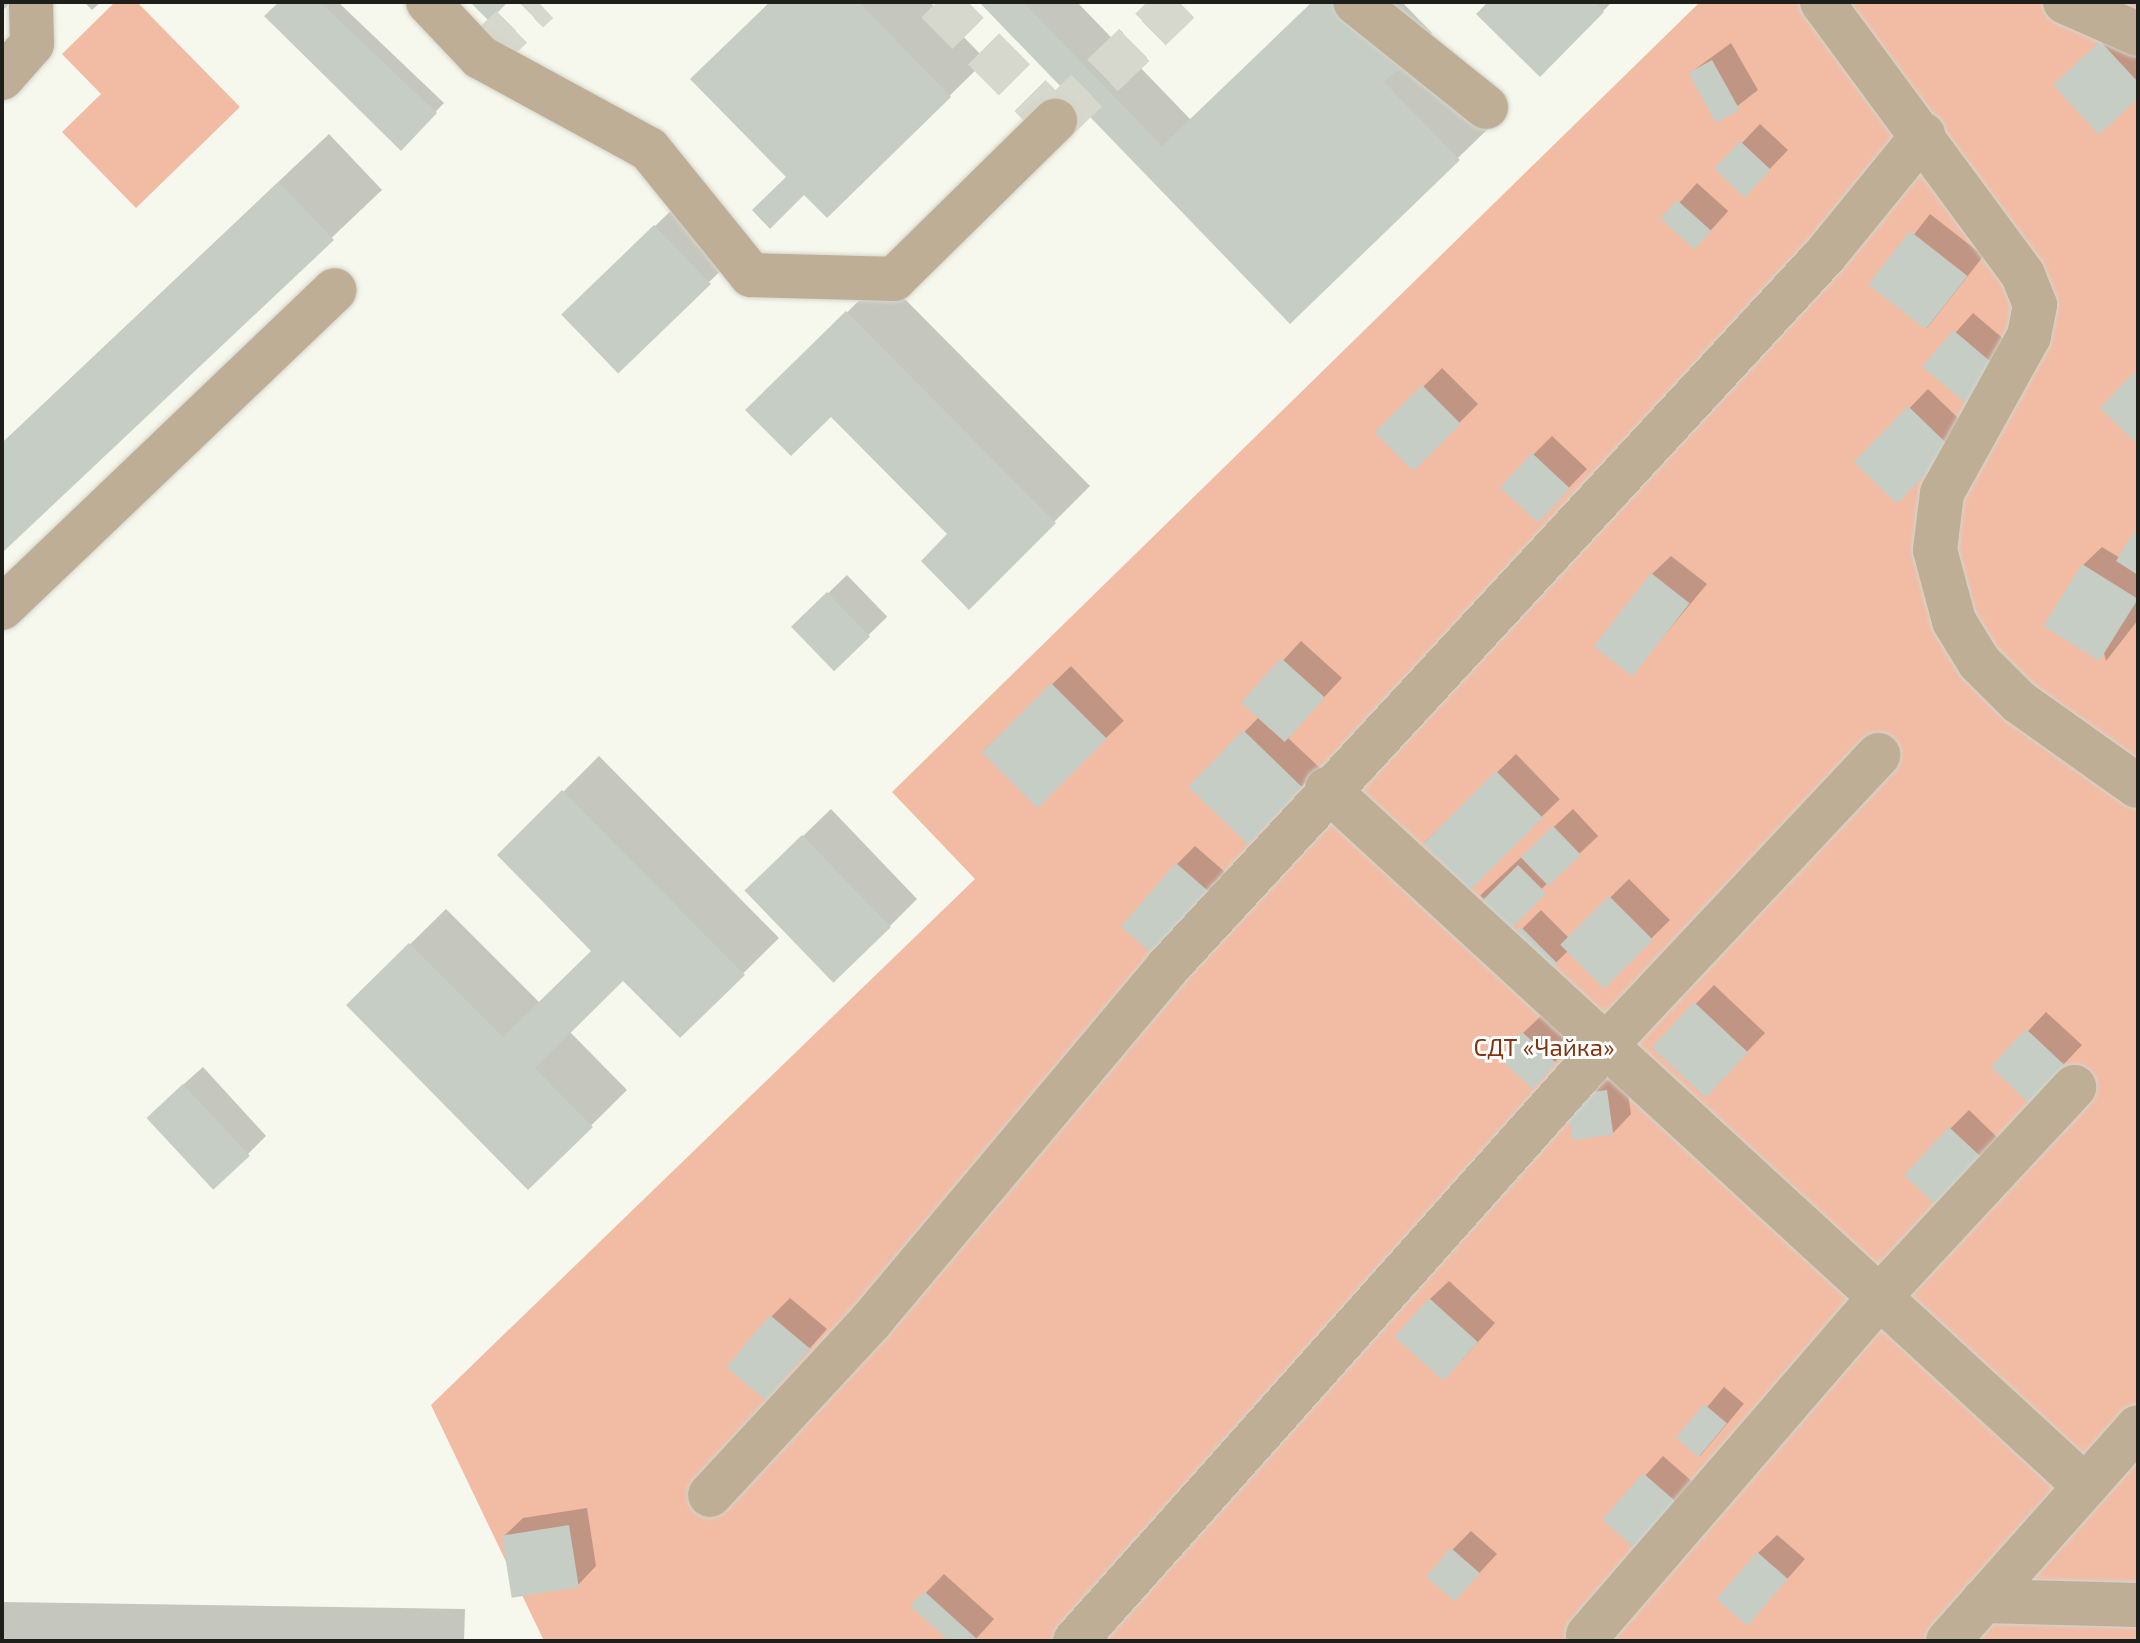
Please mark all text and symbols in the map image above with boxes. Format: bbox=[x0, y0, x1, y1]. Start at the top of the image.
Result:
park label: СДТ «Чайка» bbox=[1473, 1033, 1615, 1061]

